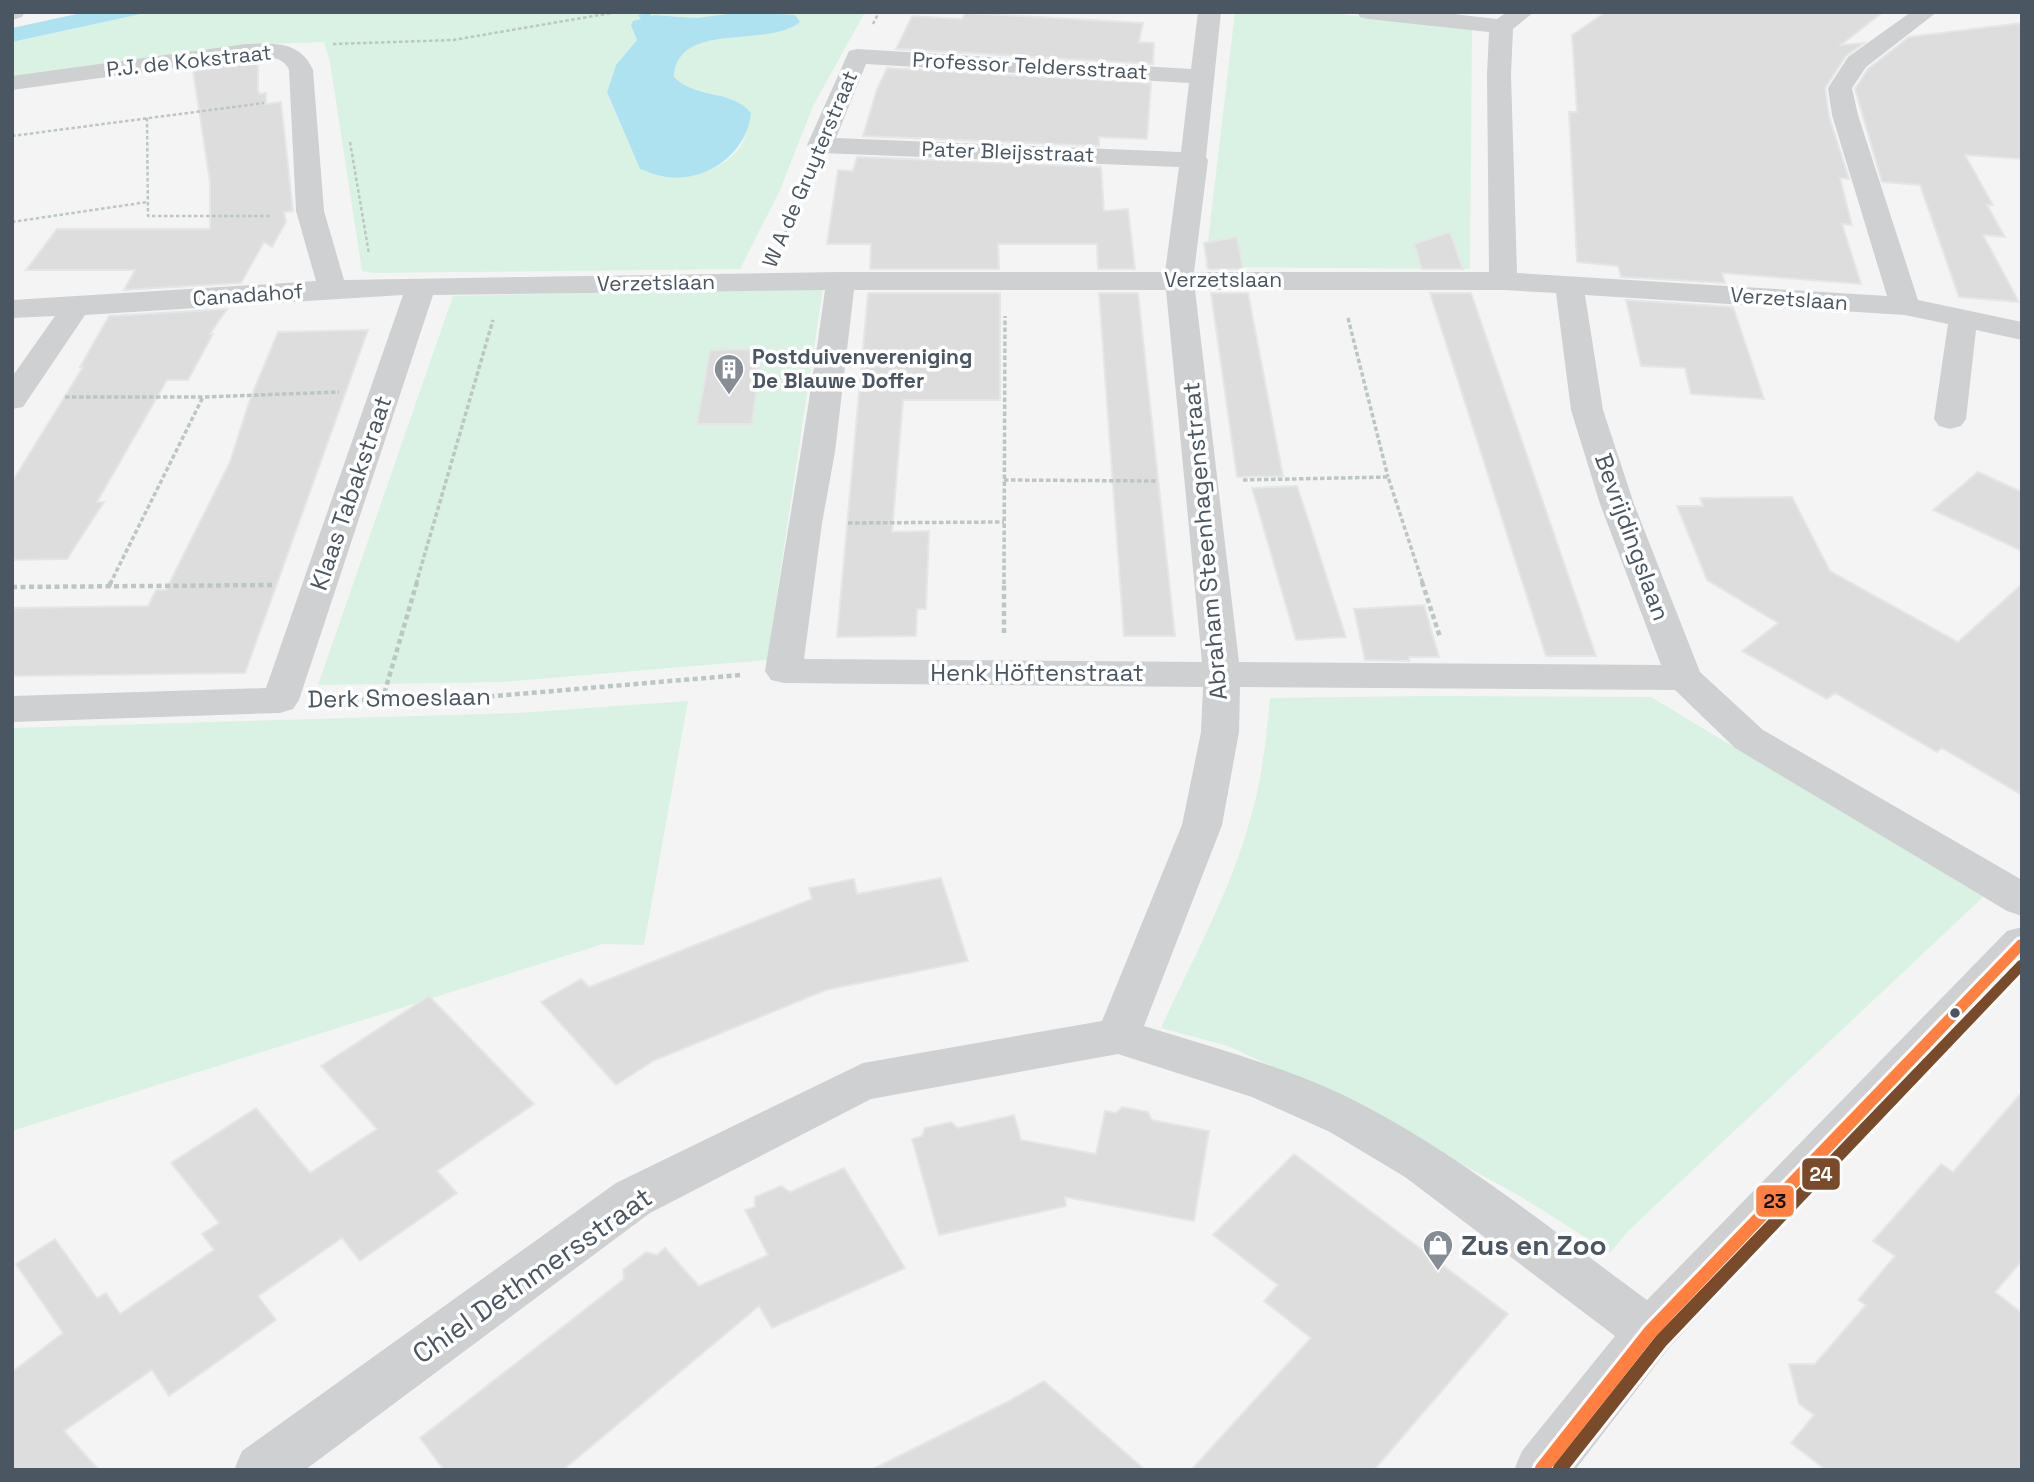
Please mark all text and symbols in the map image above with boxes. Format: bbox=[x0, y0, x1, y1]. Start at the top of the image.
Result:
street label: P.J. de Kokstraat bbox=[105, 38, 273, 83]
street label: Professor Teldersstraat bbox=[912, 46, 1148, 85]
street label: W A de Gruyterstraat bbox=[756, 66, 863, 271]
street label: Pater Bleijsstraat bbox=[921, 135, 1095, 168]
street label: Verzetslaan bbox=[1164, 266, 1282, 293]
street label: Verzetslaan bbox=[597, 268, 715, 297]
street label: Canadahof bbox=[192, 277, 304, 312]
street label: Verzetslaan bbox=[1729, 281, 1849, 316]
place label: Postduivenvereniging De Blauwe Doffer bbox=[752, 343, 972, 394]
building icon: Postduivenvereniging De Blauwe Doffer bbox=[712, 352, 746, 396]
street label: Abraham Steenhagenstraat bbox=[1175, 381, 1234, 701]
street label: Klaas Tabakstraat bbox=[303, 391, 398, 594]
street label: Bevrijdingslaan bbox=[1588, 449, 1677, 625]
street label: Henk Höftenstraat bbox=[930, 657, 1144, 688]
street label: Derk Smoeslaan bbox=[307, 680, 491, 715]
unlabelled marker bbox=[1948, 1006, 1962, 1020]
line badge: 24 bbox=[1801, 1157, 1841, 1191]
text: 24 bbox=[1809, 1162, 1833, 1187]
street label: Chiel Dethmersstraat bbox=[405, 1179, 659, 1371]
line badge: 23 bbox=[1755, 1184, 1795, 1218]
text: 23 bbox=[1764, 1189, 1786, 1214]
place label: Zus en Zoo bbox=[1461, 1227, 1607, 1263]
shop icon: Zus en Zoo bbox=[1421, 1228, 1455, 1272]

